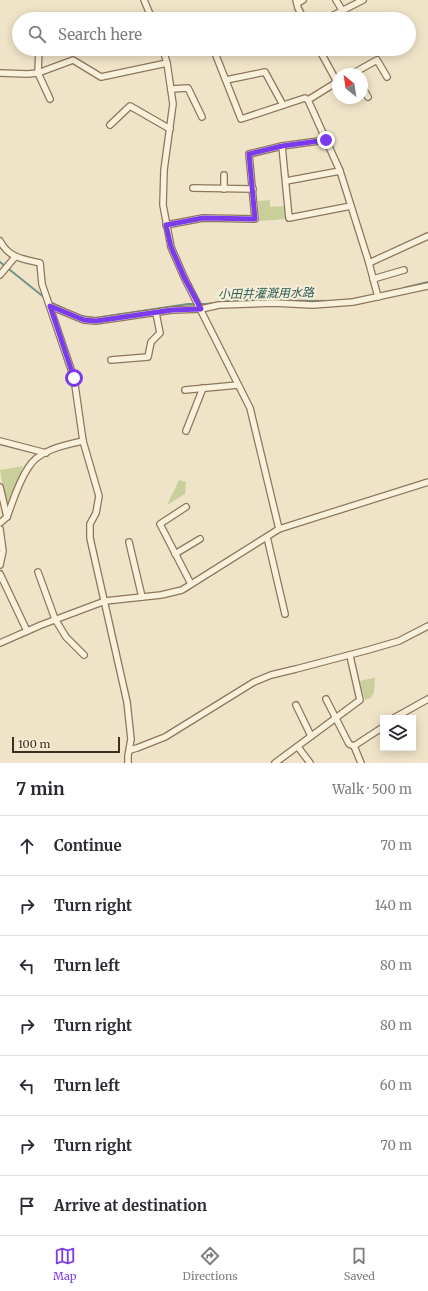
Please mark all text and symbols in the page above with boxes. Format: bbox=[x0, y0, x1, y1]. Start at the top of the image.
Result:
search box bbox=[12, 12, 416, 56]
icon: search bbox=[26, 23, 48, 45]
text: Search here bbox=[58, 25, 142, 44]
north arrow bbox=[332, 68, 368, 104]
route end bbox=[317, 131, 335, 149]
water label: 小田井灌漑用水路 bbox=[218, 285, 315, 301]
route start bbox=[65, 369, 83, 387]
map controls bbox=[380, 715, 416, 751]
button: layers bbox=[380, 715, 416, 751]
scale bar bbox=[12, 735, 120, 754]
text: 100 m bbox=[18, 737, 50, 751]
text: 7 min bbox=[16, 778, 65, 800]
text: Walk · 500 m bbox=[332, 781, 412, 798]
icon: ahead bbox=[16, 835, 38, 857]
text: Continue bbox=[54, 836, 122, 855]
text: 70 m bbox=[381, 837, 412, 854]
icon: right bbox=[16, 895, 38, 917]
text: Turn right bbox=[54, 896, 132, 915]
text: 140 m bbox=[375, 897, 412, 914]
icon: left bbox=[16, 955, 38, 977]
text: Turn left bbox=[54, 956, 120, 975]
text: 80 m bbox=[380, 957, 412, 974]
icon: right bbox=[16, 1015, 38, 1037]
text: Turn right bbox=[54, 1016, 132, 1035]
text: 80 m bbox=[380, 1017, 412, 1034]
icon: left bbox=[16, 1075, 38, 1097]
text: Turn left bbox=[54, 1076, 120, 1095]
text: 60 m bbox=[380, 1077, 412, 1094]
icon: right bbox=[16, 1135, 38, 1157]
text: Turn right bbox=[54, 1136, 132, 1155]
text: 70 m bbox=[381, 1137, 412, 1154]
icon: arrive bbox=[16, 1195, 38, 1217]
text: Arrive at destination bbox=[54, 1196, 207, 1215]
tab: Map bbox=[53, 1245, 77, 1283]
tab: Directions bbox=[183, 1245, 238, 1283]
tab: Saved bbox=[344, 1245, 375, 1283]

